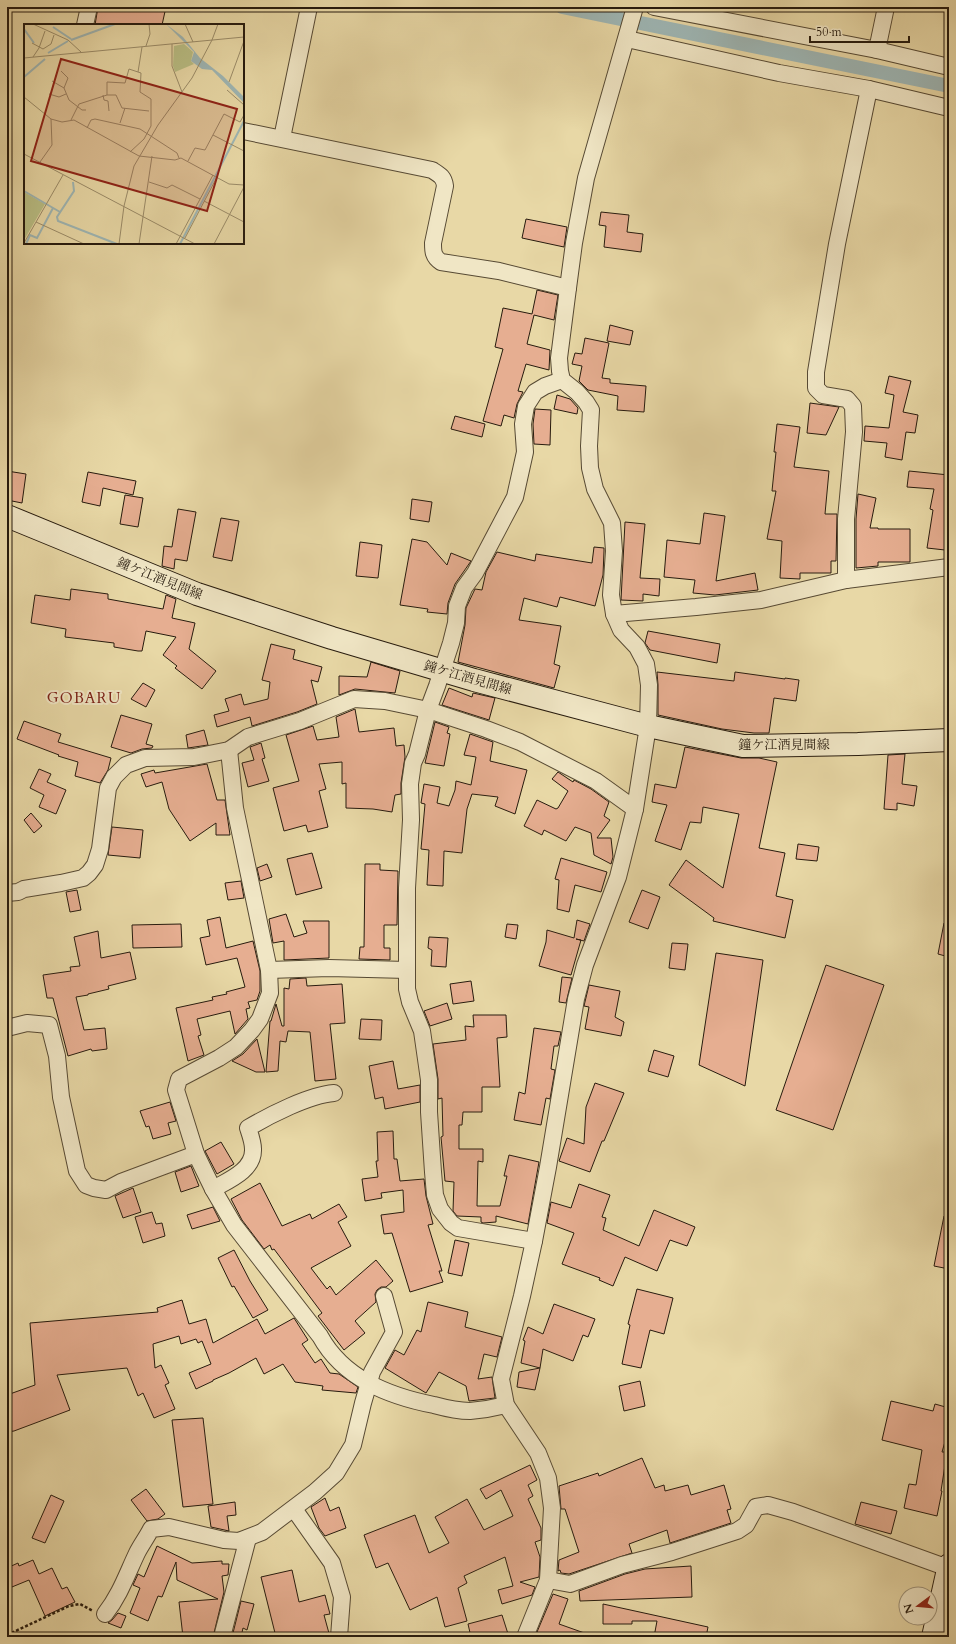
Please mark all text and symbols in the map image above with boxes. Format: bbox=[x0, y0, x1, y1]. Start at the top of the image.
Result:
scale bar bbox=[810, 18, 909, 44]
inset map bbox=[24, 24, 244, 244]
text: 50 m bbox=[816, 24, 843, 40]
street label: 鐘ケ江酒見間線 bbox=[114, 554, 205, 604]
street label: 鐘ケ江酒見間線 bbox=[421, 657, 514, 699]
district label: GOBARU bbox=[47, 688, 121, 708]
street label: 鐘ケ江酒見間線 bbox=[738, 736, 830, 754]
north arrow bbox=[898, 1586, 938, 1626]
text: N bbox=[900, 1602, 917, 1615]

